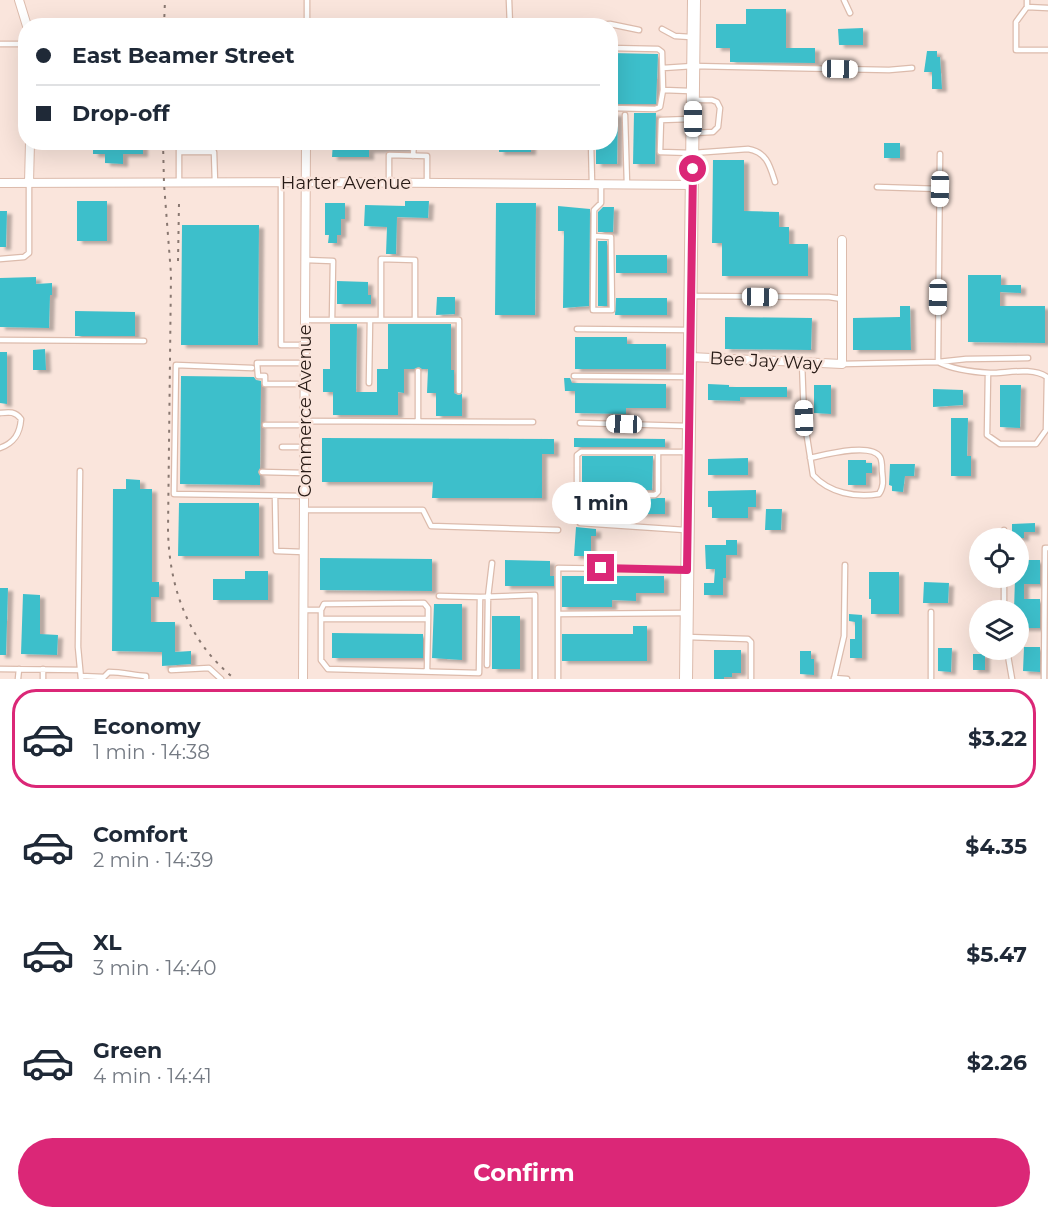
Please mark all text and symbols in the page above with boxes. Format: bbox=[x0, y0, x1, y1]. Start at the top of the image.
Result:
text: East Beamer Street bbox=[72, 42, 295, 69]
car bbox=[822, 60, 858, 78]
text: Drop-off bbox=[72, 100, 170, 127]
car bbox=[684, 101, 702, 137]
route start bbox=[679, 155, 706, 182]
car bbox=[931, 171, 949, 207]
street label: Harter Avenue bbox=[281, 172, 411, 194]
car bbox=[929, 279, 947, 315]
car bbox=[742, 288, 778, 306]
street label: Commerce Avenue bbox=[294, 324, 316, 498]
street label: Bee Jay Way bbox=[709, 347, 823, 375]
car bbox=[794, 400, 814, 436]
car bbox=[606, 414, 642, 434]
callout: 1 min bbox=[552, 481, 650, 523]
text: 1 min bbox=[574, 491, 629, 515]
map controls bbox=[969, 528, 1029, 660]
button: locate bbox=[969, 528, 1029, 588]
route end bbox=[587, 554, 614, 581]
button: layers bbox=[969, 600, 1029, 660]
icon: car bbox=[21, 712, 75, 766]
text: Economy bbox=[93, 713, 201, 740]
text: $3.22 bbox=[968, 725, 1027, 752]
text: 1 min · 14:38 bbox=[93, 740, 210, 764]
icon: car bbox=[21, 820, 75, 874]
text: Comfort bbox=[93, 821, 188, 848]
text: $4.35 bbox=[965, 833, 1027, 860]
text: 2 min · 14:39 bbox=[93, 848, 214, 872]
icon: car bbox=[21, 928, 75, 982]
text: XL bbox=[93, 929, 122, 956]
text: $5.47 bbox=[966, 941, 1027, 968]
text: 3 min · 14:40 bbox=[93, 956, 216, 980]
icon: car bbox=[21, 1036, 75, 1090]
text: Green bbox=[93, 1037, 162, 1064]
text: $2.26 bbox=[967, 1049, 1027, 1076]
text: 4 min · 14:41 bbox=[93, 1064, 212, 1088]
button: Confirm bbox=[18, 1138, 1030, 1207]

